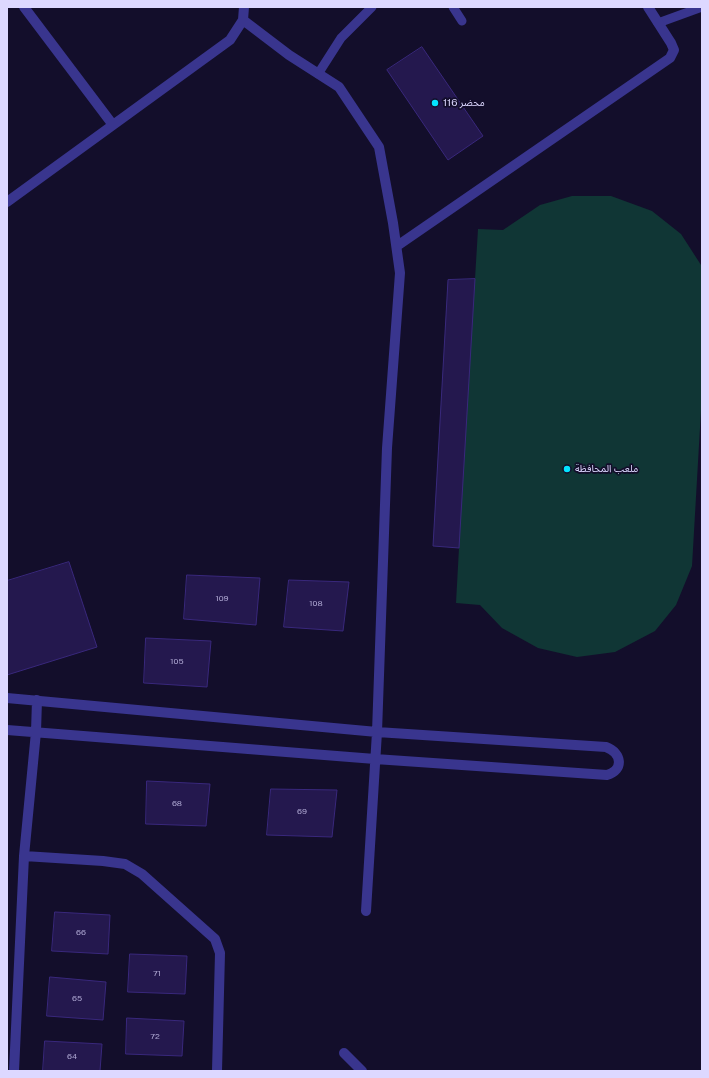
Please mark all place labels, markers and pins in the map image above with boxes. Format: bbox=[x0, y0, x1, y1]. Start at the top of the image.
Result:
place label: محضر 116 bbox=[443, 97, 485, 109]
marker: محضر 116 bbox=[430, 98, 440, 108]
place label: ملعب المحافظة bbox=[575, 463, 638, 475]
marker: ملعب المحافظة bbox=[562, 464, 572, 474]

